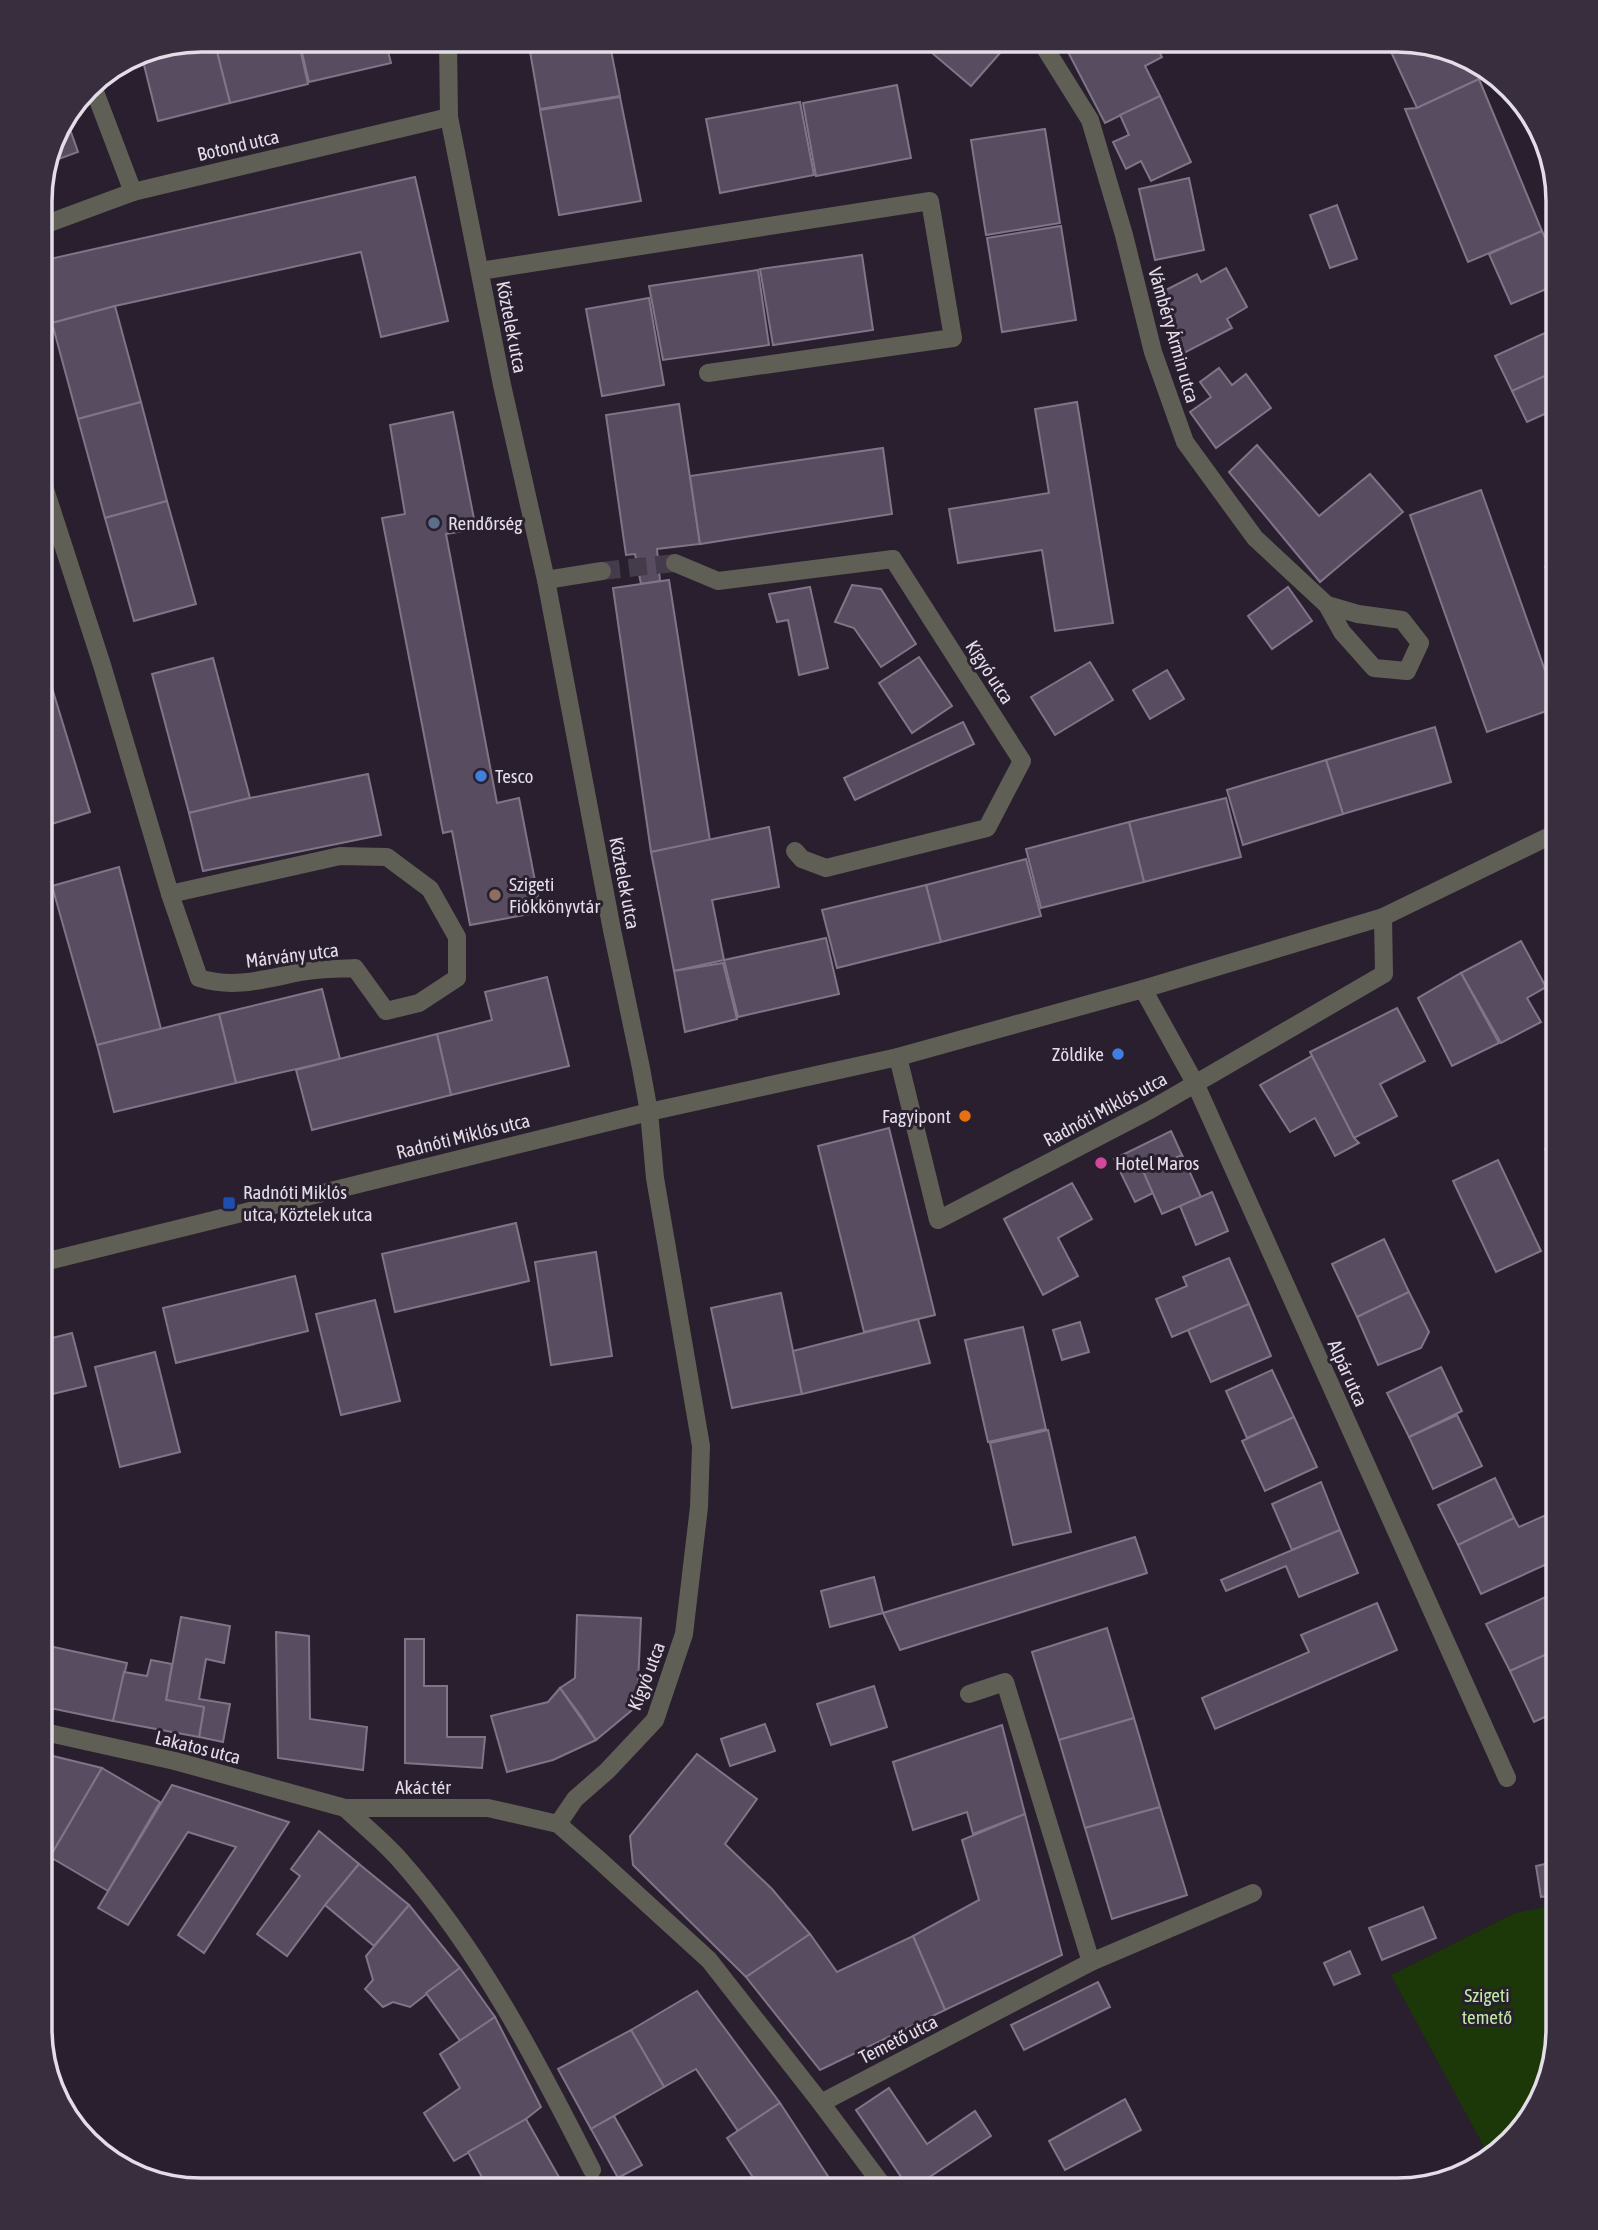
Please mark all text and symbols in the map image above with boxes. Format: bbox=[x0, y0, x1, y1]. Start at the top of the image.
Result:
street label: Botond utca bbox=[195, 125, 281, 165]
street label: Vámbéry Ármin utca bbox=[1144, 265, 1204, 405]
street label: Köztelek utca bbox=[492, 279, 532, 375]
place label: Rendőrség bbox=[448, 512, 523, 534]
marker: Rendőrség bbox=[426, 515, 442, 531]
street label: Kígyó utca bbox=[961, 636, 1019, 708]
place label: Tesco bbox=[495, 765, 534, 787]
marker: Tesco bbox=[473, 768, 489, 784]
street label: Köztelek utca bbox=[605, 835, 645, 931]
place label: Szigeti Fiókkönyvtár bbox=[509, 873, 600, 917]
marker: Szigeti Fiókkönyvtár bbox=[487, 887, 503, 903]
street label: Márvány utca bbox=[244, 938, 340, 972]
place label: Zöldike bbox=[1052, 1043, 1104, 1065]
marker: Zöldike bbox=[1110, 1046, 1126, 1062]
street label: Radnóti Miklós utca bbox=[1039, 1067, 1171, 1151]
place label: Fagyipont bbox=[882, 1105, 951, 1127]
marker: Fagyipont bbox=[957, 1108, 973, 1124]
street label: Radnóti Miklós utca bbox=[394, 1109, 532, 1163]
place label: Hotel Maros bbox=[1115, 1152, 1200, 1174]
marker: Hotel Maros bbox=[1093, 1155, 1109, 1171]
place label: Radnóti Miklós utca, Köztelek utca bbox=[243, 1181, 373, 1225]
marker: Radnóti Miklós utca, Köztelek utca bbox=[221, 1195, 237, 1211]
street label: Alpár utca bbox=[1324, 1336, 1372, 1410]
street label: Kígyó utca bbox=[623, 1639, 669, 1713]
street label: Lakatos utca bbox=[153, 1726, 243, 1768]
street label: Akác tér bbox=[395, 1776, 451, 1798]
park label: Szigeti temető bbox=[1462, 1984, 1512, 2028]
street label: Temető utca bbox=[855, 2010, 941, 2068]

